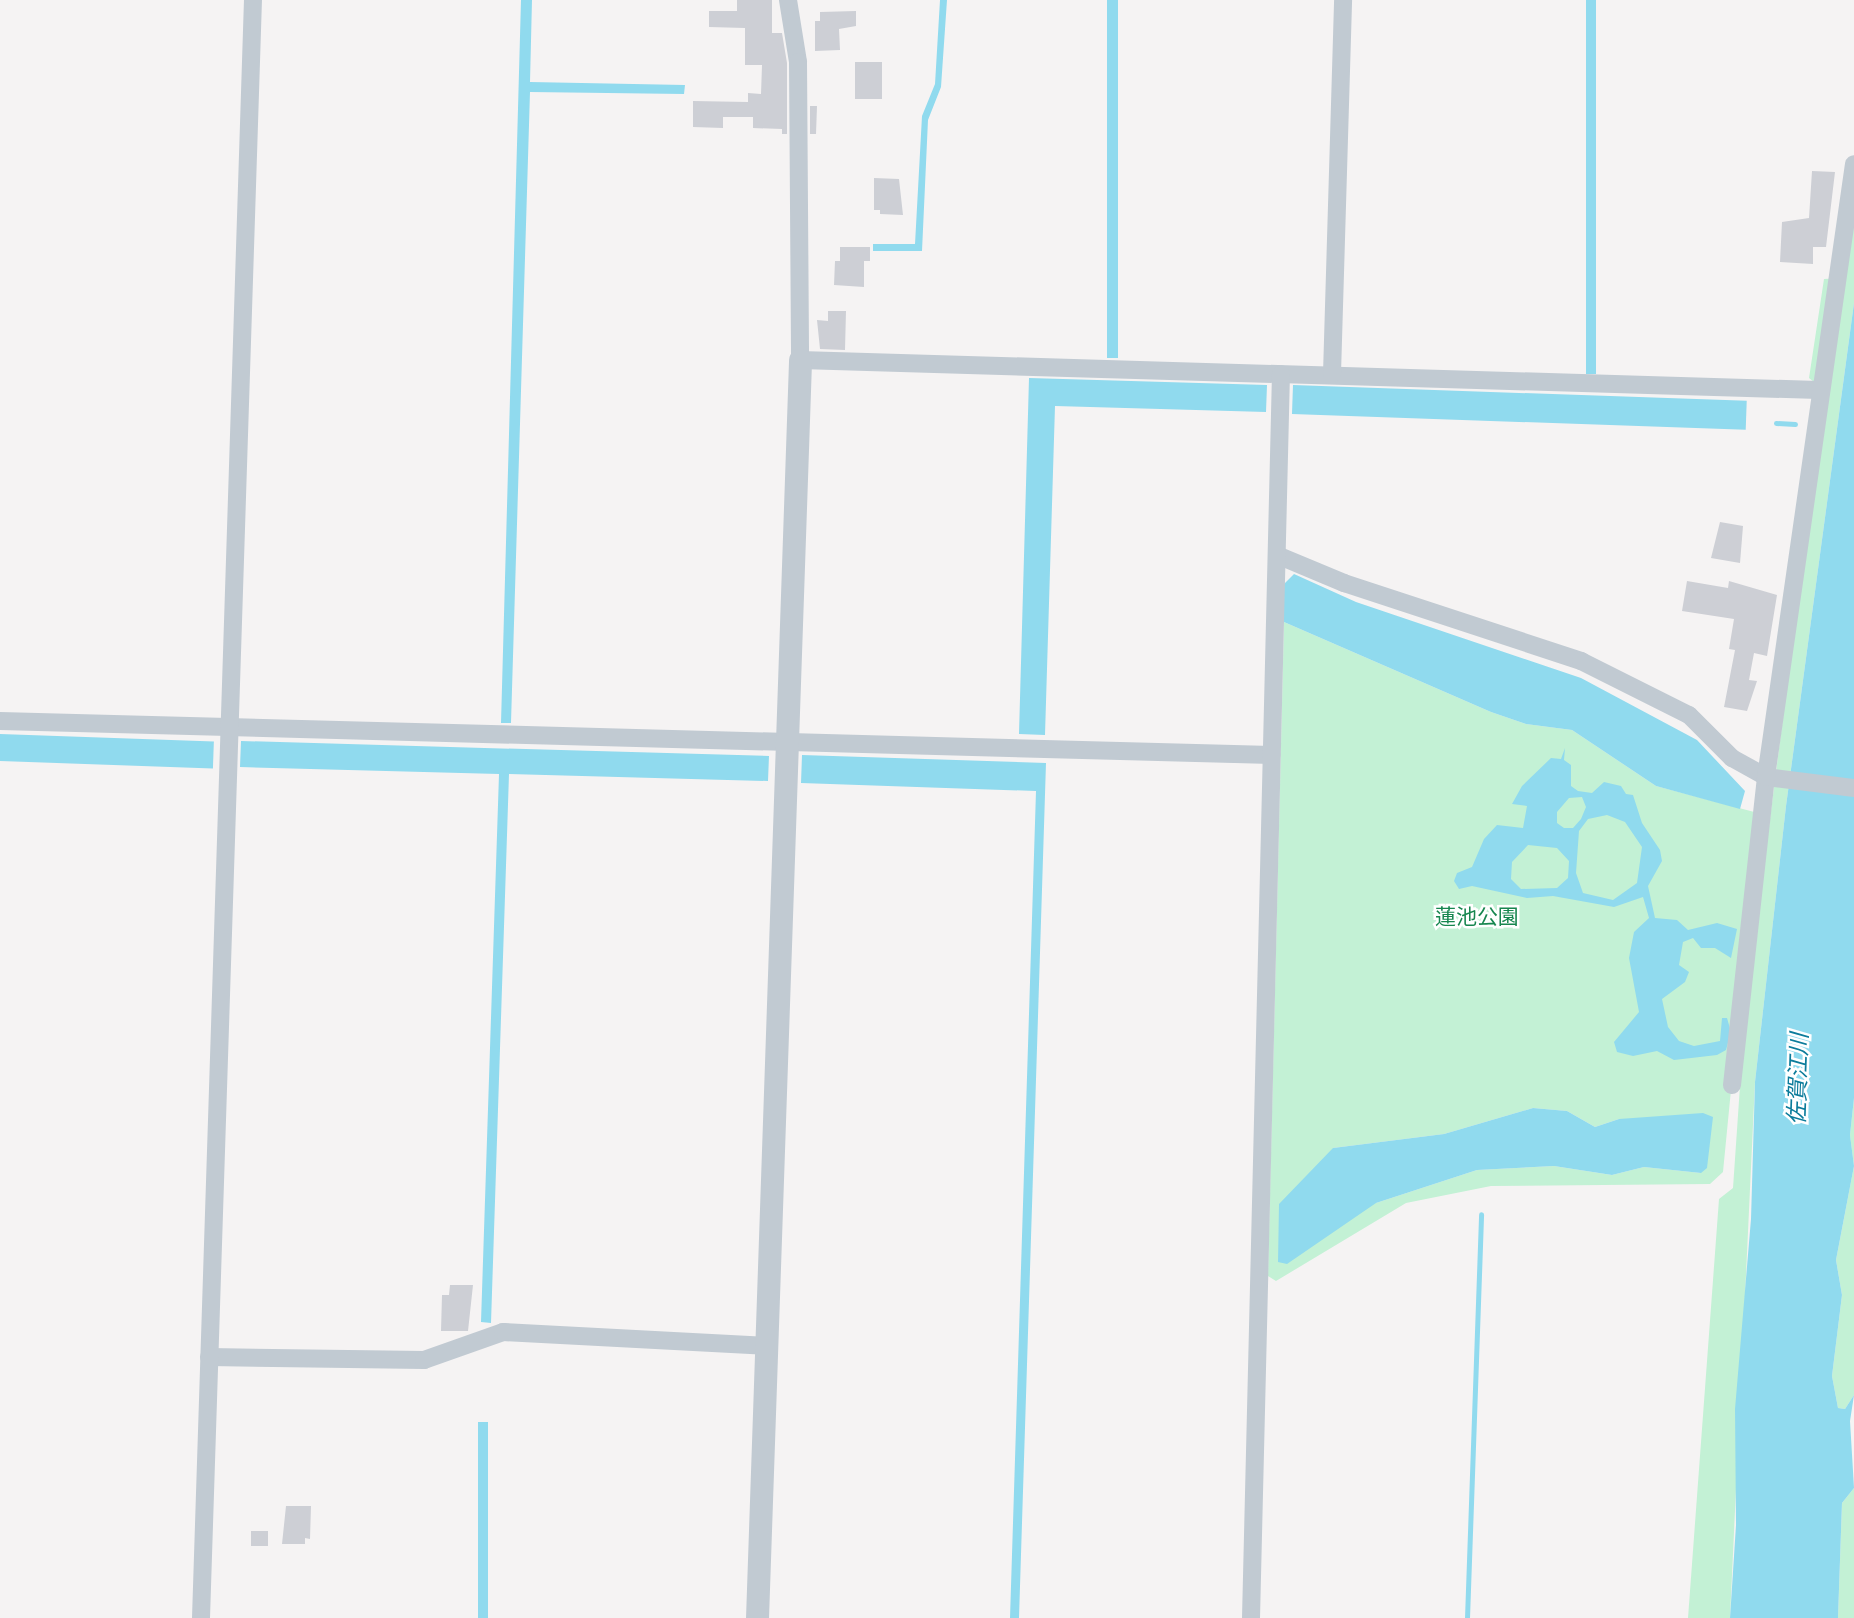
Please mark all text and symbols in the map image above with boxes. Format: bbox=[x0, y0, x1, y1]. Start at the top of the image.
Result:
park label: 蓮池公園 bbox=[1435, 903, 1519, 929]
water label: 佐賀江川 bbox=[1782, 1033, 1812, 1125]

